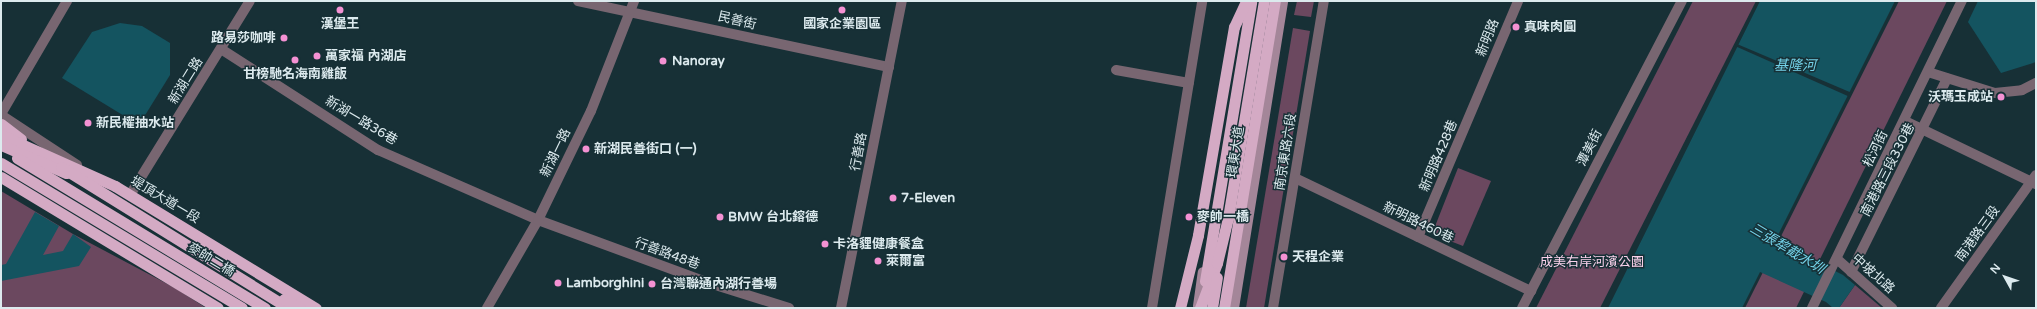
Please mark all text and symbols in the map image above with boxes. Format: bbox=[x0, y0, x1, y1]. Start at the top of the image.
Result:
marker: 漢堡王 bbox=[335, 5, 345, 15]
marker: 國家企業園區 bbox=[837, 5, 847, 15]
street label: 民善街 bbox=[716, 9, 758, 33]
place label: 漢堡王 bbox=[321, 16, 359, 32]
place label: 國家企業園區 bbox=[803, 16, 881, 32]
street label: 新明路 bbox=[1473, 17, 1503, 59]
place label: 真味肉圓 bbox=[1524, 19, 1576, 35]
marker: 真味肉圓 bbox=[1511, 22, 1521, 32]
place label: 路易莎咖啡 bbox=[211, 30, 276, 46]
marker: 路易莎咖啡 bbox=[279, 33, 289, 43]
place label: 萬家福 內湖店 bbox=[325, 48, 406, 64]
marker: 萬家福 內湖店 bbox=[312, 51, 322, 61]
place label: Nanoray bbox=[672, 53, 725, 69]
street label: 新湖二路 bbox=[166, 55, 206, 107]
marker: 甘榜馳名海南雞飯 bbox=[290, 55, 300, 65]
marker: Nanoray bbox=[657, 55, 669, 67]
water label: 基隆河 bbox=[1774, 58, 1816, 74]
place label: 甘榜馳名海南雞飯 bbox=[243, 66, 347, 82]
place label: 沃瑪玉成站 bbox=[1928, 89, 1993, 105]
marker: 沃瑪玉成站 bbox=[1996, 92, 2006, 102]
street label: 新湖一路36巷 bbox=[322, 93, 400, 149]
street label: 南京東路六段 bbox=[1272, 112, 1300, 192]
place label: 新民權抽水站 bbox=[96, 115, 174, 131]
marker: 新民權抽水站 bbox=[83, 118, 93, 128]
street label: 新明路428巷 bbox=[1417, 118, 1461, 194]
street label: 南港路三段330巷 bbox=[1858, 121, 1918, 219]
street label: 環東大道 bbox=[1224, 125, 1248, 179]
street label: 新湖一路 bbox=[538, 126, 574, 180]
street label: 潭美街 bbox=[1574, 127, 1606, 169]
street label: 松河街 bbox=[1860, 128, 1892, 170]
street label: 行善路 bbox=[848, 131, 870, 173]
place label: 新湖民善街口 (一) bbox=[594, 141, 696, 157]
marker: 新湖民善街口 (一) bbox=[581, 144, 591, 154]
street label: 堤頂大道一段 bbox=[128, 173, 202, 227]
place label: 7-Eleven bbox=[901, 190, 955, 206]
marker: 7-Eleven bbox=[888, 193, 898, 203]
street label: 新明路460巷 bbox=[1380, 199, 1456, 247]
street label: 南港路三段 bbox=[1953, 203, 2003, 265]
place label: BMW 台北鎔德 bbox=[728, 209, 818, 225]
place label: 麥帥一橋 bbox=[1197, 209, 1249, 225]
marker: BMW 台北鎔德 bbox=[715, 212, 725, 222]
marker: 麥帥一橋 bbox=[1184, 212, 1194, 222]
water label: 三張犂截水圳 bbox=[1747, 220, 1827, 278]
street label: 行善路48巷 bbox=[632, 235, 702, 273]
place label: 卡洛貍健康餐盒 bbox=[833, 236, 924, 252]
marker: 卡洛貍健康餐盒 bbox=[820, 239, 830, 249]
street label: 麥帥二橋 bbox=[185, 240, 237, 280]
place label: 天程企業 bbox=[1292, 249, 1344, 265]
street label: 中坡北路 bbox=[1848, 251, 1898, 297]
marker: 天程企業 bbox=[1279, 252, 1289, 262]
place label: 萊爾富 bbox=[886, 253, 925, 269]
park label: 成美右岸河濱公園 bbox=[1540, 254, 1644, 270]
marker: 萊爾富 bbox=[873, 256, 883, 266]
north arrow bbox=[1985, 257, 2025, 297]
text: N bbox=[1988, 261, 2003, 277]
place label: Lamborghini bbox=[566, 275, 644, 291]
place label: 台灣聯通內湖行善場 bbox=[660, 276, 777, 292]
marker: Lamborghini bbox=[553, 278, 563, 288]
marker: 台灣聯通內湖行善場 bbox=[647, 279, 657, 289]

